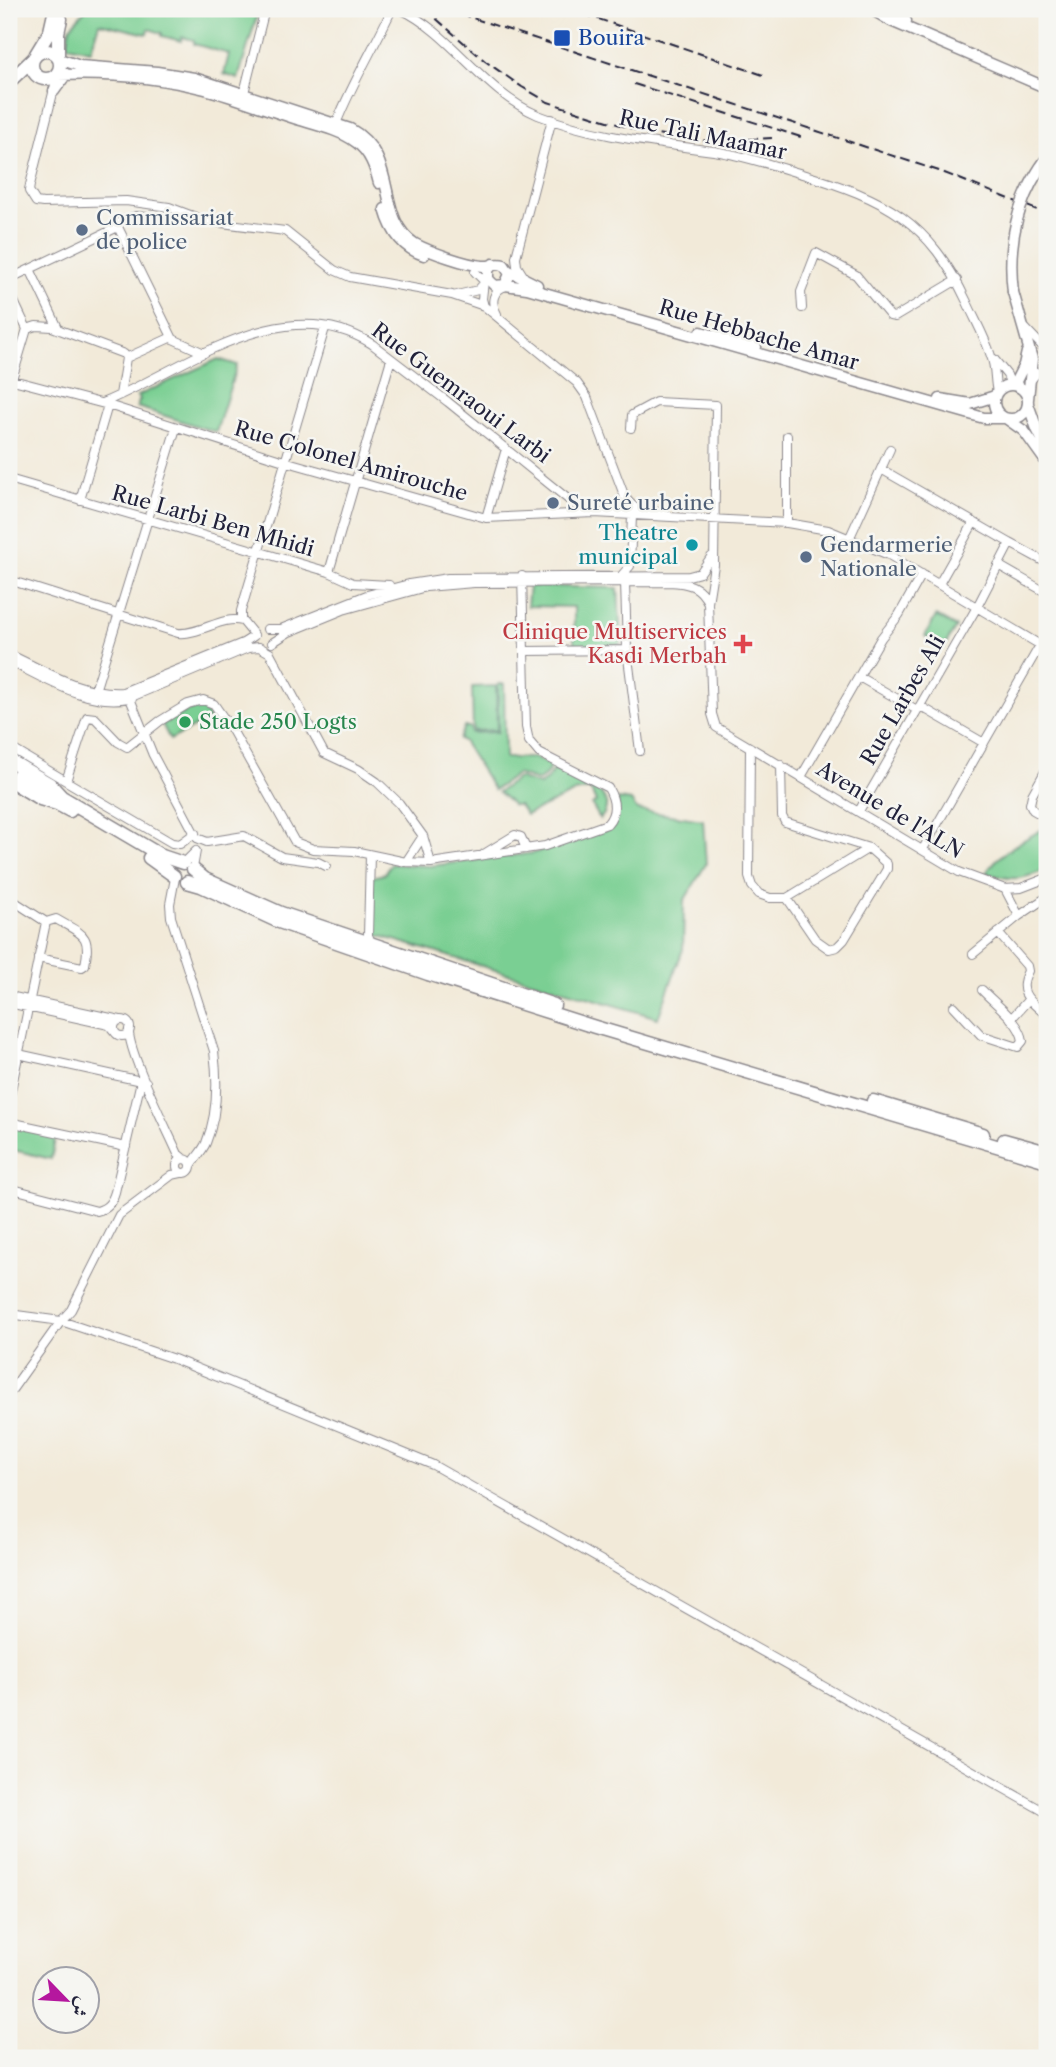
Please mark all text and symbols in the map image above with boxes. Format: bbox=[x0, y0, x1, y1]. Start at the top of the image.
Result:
place label: Bouira bbox=[578, 25, 646, 50]
marker: Bouira bbox=[552, 28, 572, 48]
street label: Rue Tali Maamar bbox=[617, 105, 789, 165]
place label: Commissariat de police bbox=[96, 205, 234, 254]
marker: Commissariat de police bbox=[74, 222, 90, 238]
street label: Rue Hebbache Amar bbox=[656, 294, 862, 375]
street label: Rue Guemraoui Larbi bbox=[367, 317, 556, 468]
street label: Rue Colonel Amirouche bbox=[232, 415, 471, 506]
street label: Rue Larbi Ben Mhidi bbox=[109, 480, 317, 561]
place label: Sureté urbaine bbox=[567, 490, 714, 515]
marker: Sureté urbaine bbox=[545, 495, 561, 511]
place label: Theatre municipal bbox=[578, 520, 678, 569]
place label: Gendarmerie Nationale bbox=[820, 532, 953, 581]
marker: Theatre municipal bbox=[684, 537, 700, 553]
marker: Gendarmerie Nationale bbox=[798, 549, 814, 565]
place label: Clinique Multiservices Kasdi Merbah bbox=[502, 619, 727, 668]
street label: Rue Larbes Ali bbox=[855, 630, 950, 769]
marker: Clinique Multiservices Kasdi Merbah bbox=[733, 634, 753, 654]
place label: Stade 250 Logts bbox=[199, 709, 357, 734]
marker: Stade 250 Logts bbox=[177, 714, 193, 730]
street label: Avenue de l'ALN bbox=[812, 755, 968, 863]
north arrow bbox=[32, 1966, 102, 2036]
text: ش bbox=[67, 1994, 95, 2020]

